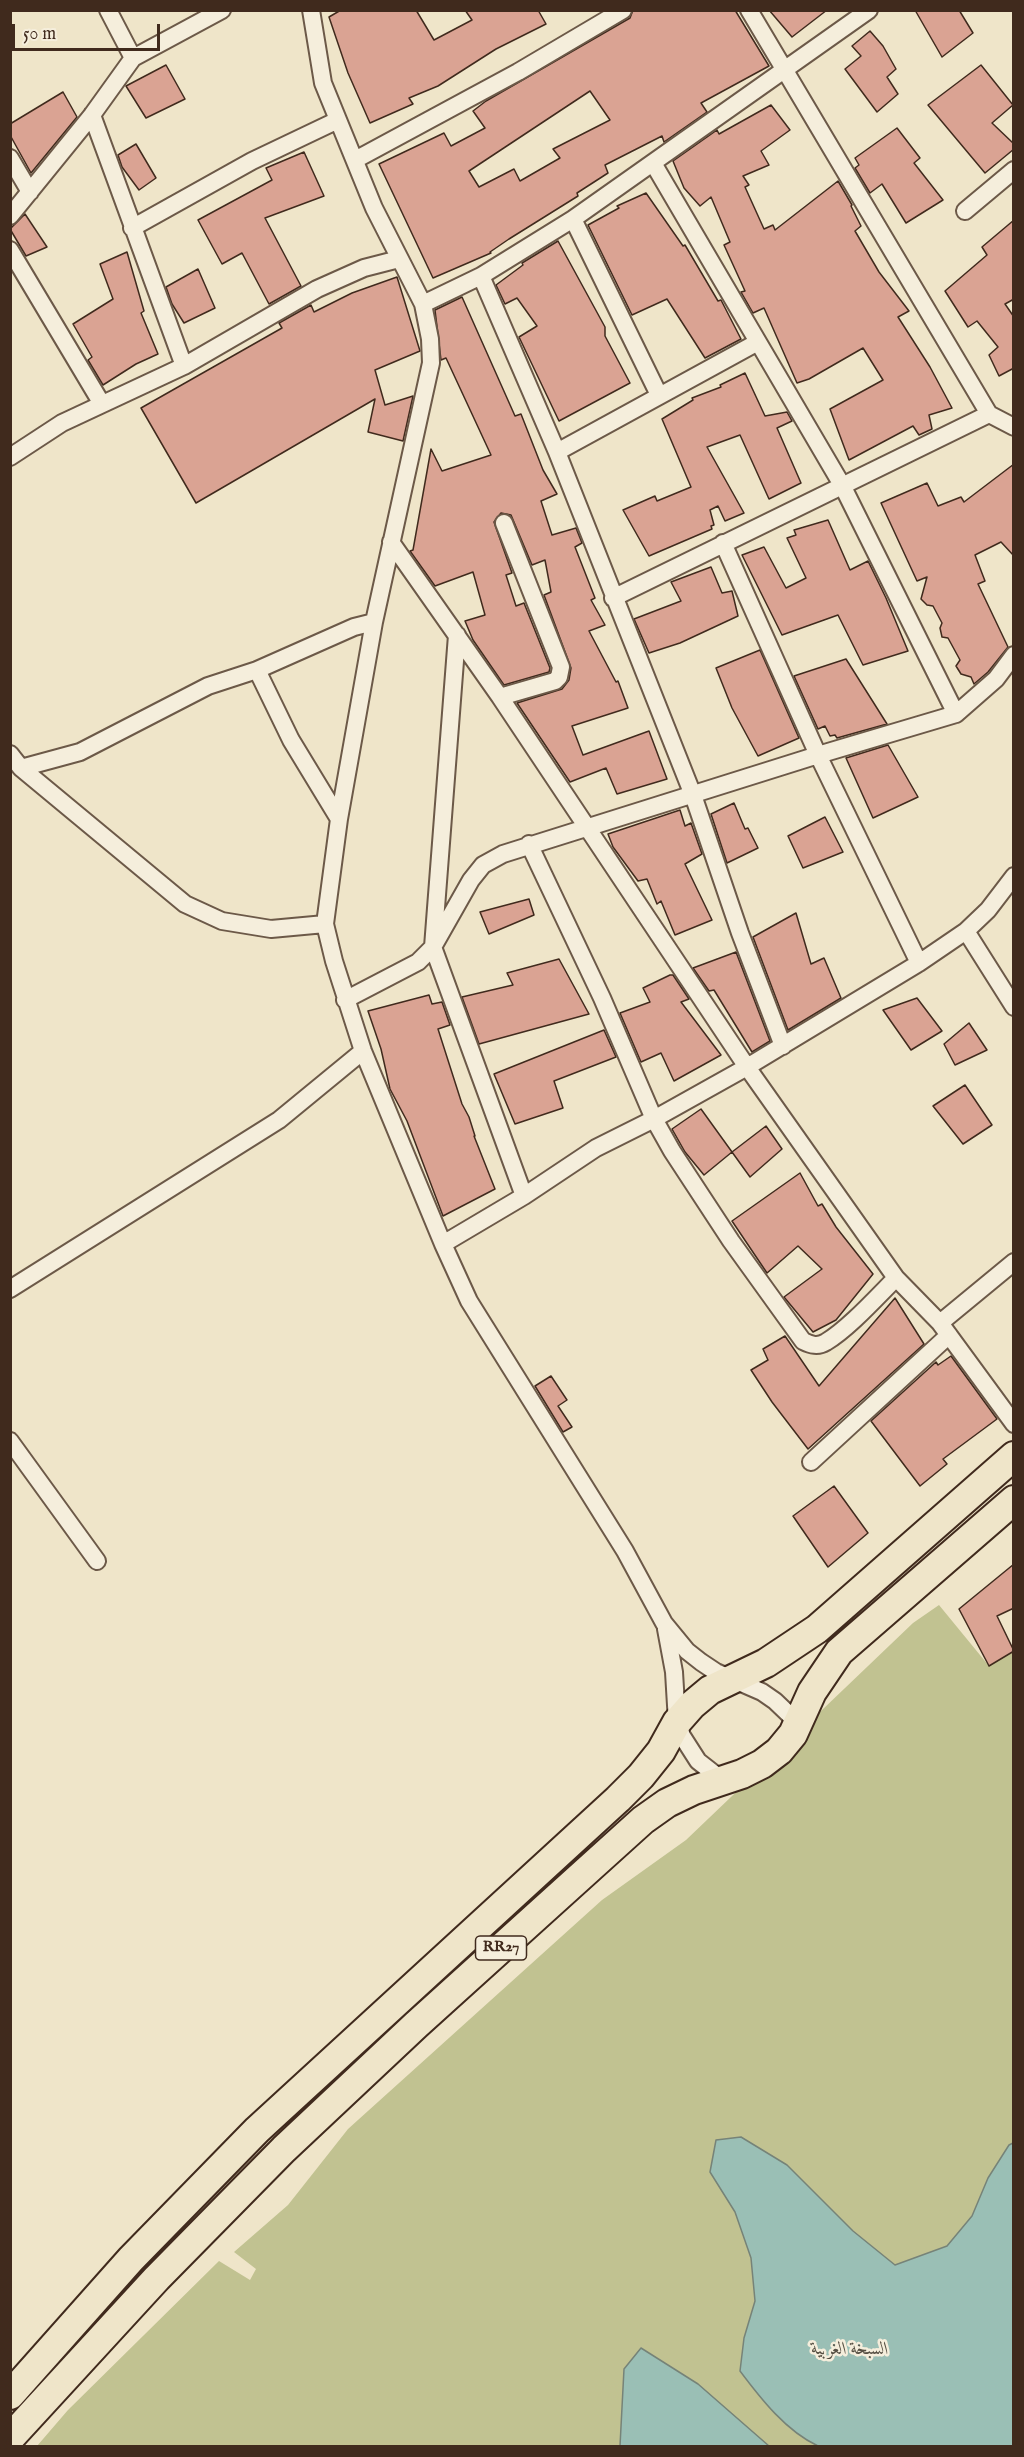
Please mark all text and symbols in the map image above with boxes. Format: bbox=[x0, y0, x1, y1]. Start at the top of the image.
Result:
scale bar bbox=[15, 12, 164, 50]
text: 50 m bbox=[23, 23, 56, 46]
road number: RR27 bbox=[476, 1936, 526, 1960]
water label: السبخة الغربية bbox=[811, 2339, 889, 2361]

